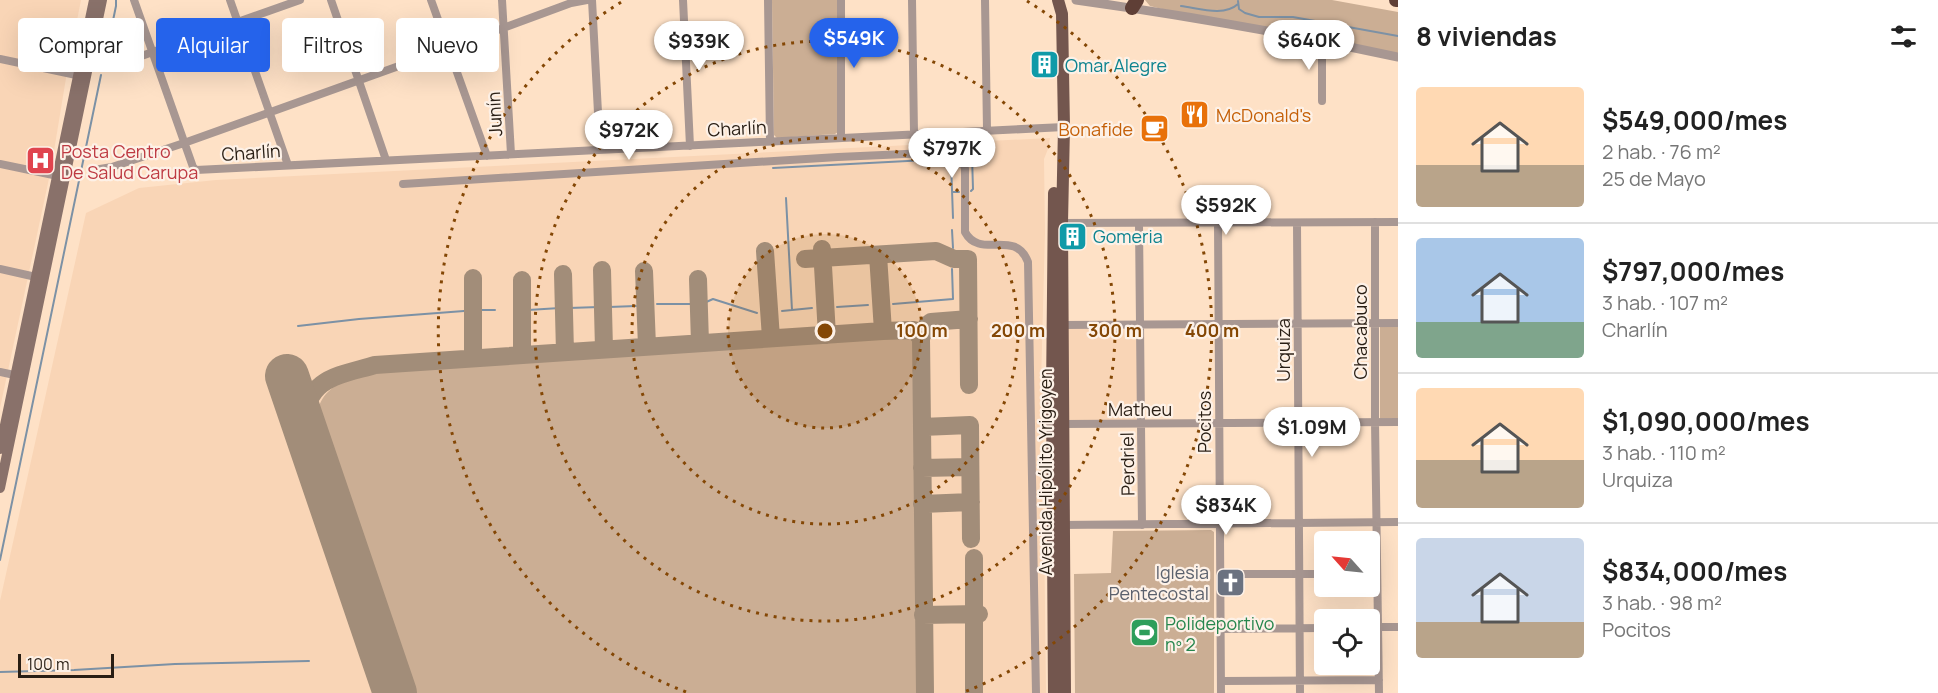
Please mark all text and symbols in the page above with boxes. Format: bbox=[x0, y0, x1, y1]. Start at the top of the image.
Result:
chip: Comprar bbox=[18, 18, 144, 72]
chip: Alquilar bbox=[156, 18, 270, 72]
chip: Filtros bbox=[282, 18, 384, 72]
chip: Nuevo bbox=[396, 18, 499, 72]
pin: $549K bbox=[812, 18, 896, 69]
text: 8 viviendas bbox=[1416, 18, 1557, 54]
pin: $640K bbox=[1267, 20, 1351, 71]
icon: filters bbox=[1887, 20, 1920, 53]
pin: $939K bbox=[657, 21, 741, 72]
text: $549K bbox=[823, 24, 885, 51]
text: $640K bbox=[1277, 26, 1341, 53]
text: $939K bbox=[668, 27, 730, 54]
building icon: Omar Alegre bbox=[1028, 49, 1060, 81]
place label: Omar Alegre bbox=[1065, 53, 1167, 77]
street label: Junín bbox=[481, 91, 507, 137]
restaurant icon: McDonald's bbox=[1179, 99, 1211, 131]
text: $549,000/mes bbox=[1602, 102, 1787, 138]
place label: McDonald's bbox=[1216, 103, 1311, 127]
pin: $972K bbox=[587, 110, 671, 161]
icon: home bbox=[1464, 111, 1536, 183]
cafe icon: Bonafide bbox=[1138, 113, 1170, 145]
street label: Charlín bbox=[707, 114, 767, 142]
text: $972K bbox=[599, 116, 659, 143]
place label: Bonafide bbox=[1059, 117, 1133, 141]
pin: $797K bbox=[910, 128, 994, 179]
text: $797K bbox=[922, 134, 982, 161]
street label: Charlín bbox=[221, 138, 281, 166]
text: 2 hab. · 76 m² bbox=[1602, 138, 1721, 165]
place label: Posta Centro De Salud Carupa bbox=[61, 139, 198, 184]
hospital icon: Posta Centro De Salud Carupa bbox=[24, 145, 56, 177]
text: 25 de Mayo bbox=[1602, 165, 1706, 192]
pin: $592K bbox=[1184, 185, 1268, 236]
text: $592K bbox=[1195, 191, 1257, 218]
building icon: Gomeria bbox=[1056, 220, 1088, 252]
place label: Gomeria bbox=[1093, 224, 1163, 248]
text: $797,000/mes bbox=[1602, 253, 1784, 289]
icon: home bbox=[1464, 262, 1536, 334]
street label: Chacabuco bbox=[1348, 284, 1372, 380]
text: 3 hab. · 107 m² bbox=[1602, 289, 1728, 316]
text: Charlín bbox=[1602, 316, 1668, 343]
text: 100 m bbox=[896, 318, 948, 342]
text: 200 m bbox=[991, 318, 1045, 342]
text: 300 m bbox=[1088, 318, 1142, 342]
text: 400 m bbox=[1185, 318, 1239, 342]
street label: Urquiza bbox=[1271, 318, 1295, 382]
centre of rings bbox=[815, 321, 835, 341]
street label: Avenida Hipólito Yrigoyen bbox=[1033, 368, 1057, 576]
street label: Pocitos bbox=[1192, 391, 1216, 453]
street label: Matheu bbox=[1108, 397, 1172, 421]
text: $1,090,000/mes bbox=[1602, 403, 1810, 439]
pin: $1.09M bbox=[1263, 407, 1361, 458]
icon: home bbox=[1464, 412, 1536, 484]
text: $1.09M bbox=[1277, 413, 1347, 440]
street label: Perdriel bbox=[1114, 432, 1140, 496]
text: 3 hab. · 110 m² bbox=[1602, 439, 1726, 466]
text: Urquiza bbox=[1602, 466, 1673, 493]
pin: $834K bbox=[1184, 485, 1268, 536]
text: $834K bbox=[1195, 491, 1257, 518]
north arrow bbox=[1314, 531, 1380, 597]
map controls bbox=[1314, 531, 1380, 675]
text: $834,000/mes bbox=[1602, 553, 1787, 589]
place label: Iglesia Pentecostal bbox=[1109, 560, 1209, 605]
icon: home bbox=[1464, 562, 1536, 634]
church icon: Iglesia Pentecostal bbox=[1214, 566, 1246, 598]
text: 3 hab. · 98 m² bbox=[1602, 589, 1722, 616]
button: locate bbox=[1314, 609, 1380, 675]
place label: Polideportivo nº 2 bbox=[1165, 611, 1274, 656]
text: Pocitos bbox=[1602, 616, 1671, 643]
sports icon: Polideportivo nº 2 bbox=[1128, 617, 1160, 649]
scale bar bbox=[18, 651, 114, 678]
text: 100 m bbox=[27, 653, 70, 675]

